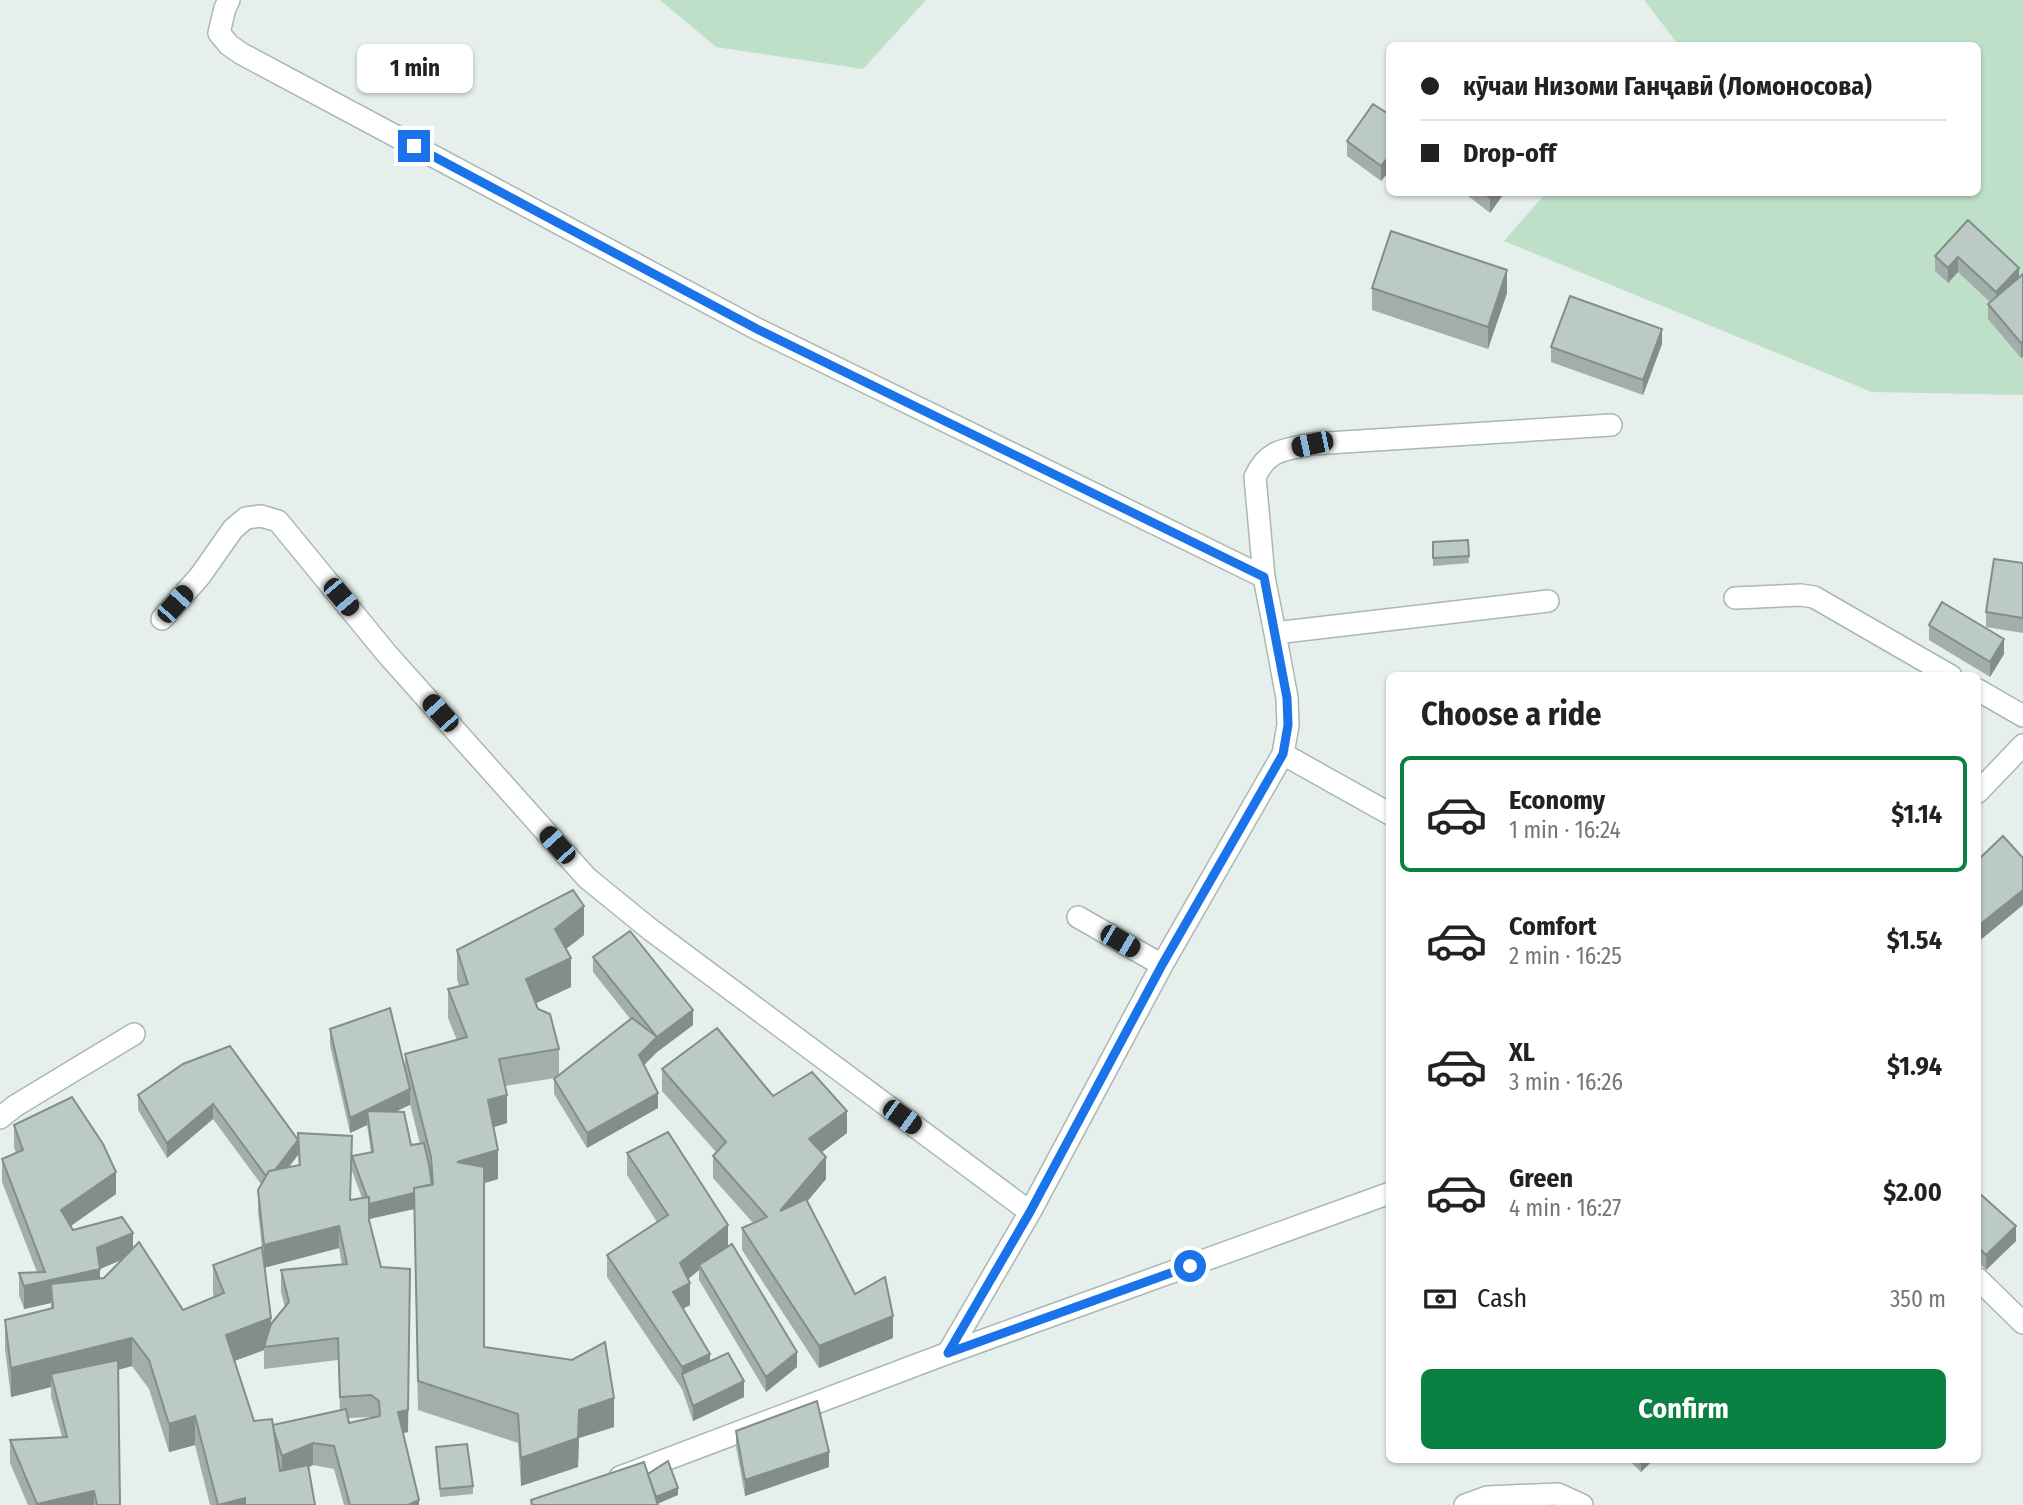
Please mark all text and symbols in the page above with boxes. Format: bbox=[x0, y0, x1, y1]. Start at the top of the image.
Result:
callout: 1 min bbox=[356, 44, 472, 94]
text: 1 min bbox=[390, 54, 440, 82]
text: кӯчаи Низоми Ганҷавӣ (Ломоносова) bbox=[1463, 71, 1872, 102]
route end bbox=[398, 130, 430, 162]
text: Drop-off bbox=[1463, 138, 1556, 169]
car bbox=[1290, 429, 1335, 459]
car bbox=[320, 574, 363, 620]
car bbox=[154, 581, 197, 627]
car bbox=[419, 690, 462, 736]
text: Choose a ride bbox=[1421, 695, 1602, 733]
icon: car bbox=[1425, 783, 1488, 846]
text: Economy bbox=[1509, 785, 1605, 816]
text: $1.14 bbox=[1891, 799, 1942, 830]
text: 1 min · 16:24 bbox=[1509, 816, 1621, 844]
car bbox=[536, 822, 579, 868]
icon: car bbox=[1425, 909, 1488, 972]
text: Comfort bbox=[1509, 911, 1597, 942]
car bbox=[1097, 921, 1144, 961]
text: $1.54 bbox=[1887, 925, 1942, 956]
text: 2 min · 16:25 bbox=[1509, 942, 1622, 970]
icon: car bbox=[1425, 1035, 1488, 1098]
text: XL bbox=[1509, 1037, 1535, 1068]
text: $1.94 bbox=[1887, 1051, 1942, 1082]
text: 3 min · 16:26 bbox=[1509, 1068, 1623, 1096]
car bbox=[879, 1096, 926, 1138]
icon: car bbox=[1425, 1161, 1488, 1224]
text: Green bbox=[1509, 1163, 1573, 1194]
text: $2.00 bbox=[1883, 1177, 1942, 1208]
text: 4 min · 16:27 bbox=[1509, 1194, 1621, 1222]
route start bbox=[1174, 1250, 1206, 1282]
icon: cash bbox=[1421, 1280, 1459, 1318]
text: Cash bbox=[1477, 1283, 1527, 1314]
text: 350 m bbox=[1890, 1285, 1946, 1313]
button: Confirm bbox=[1421, 1369, 1946, 1449]

